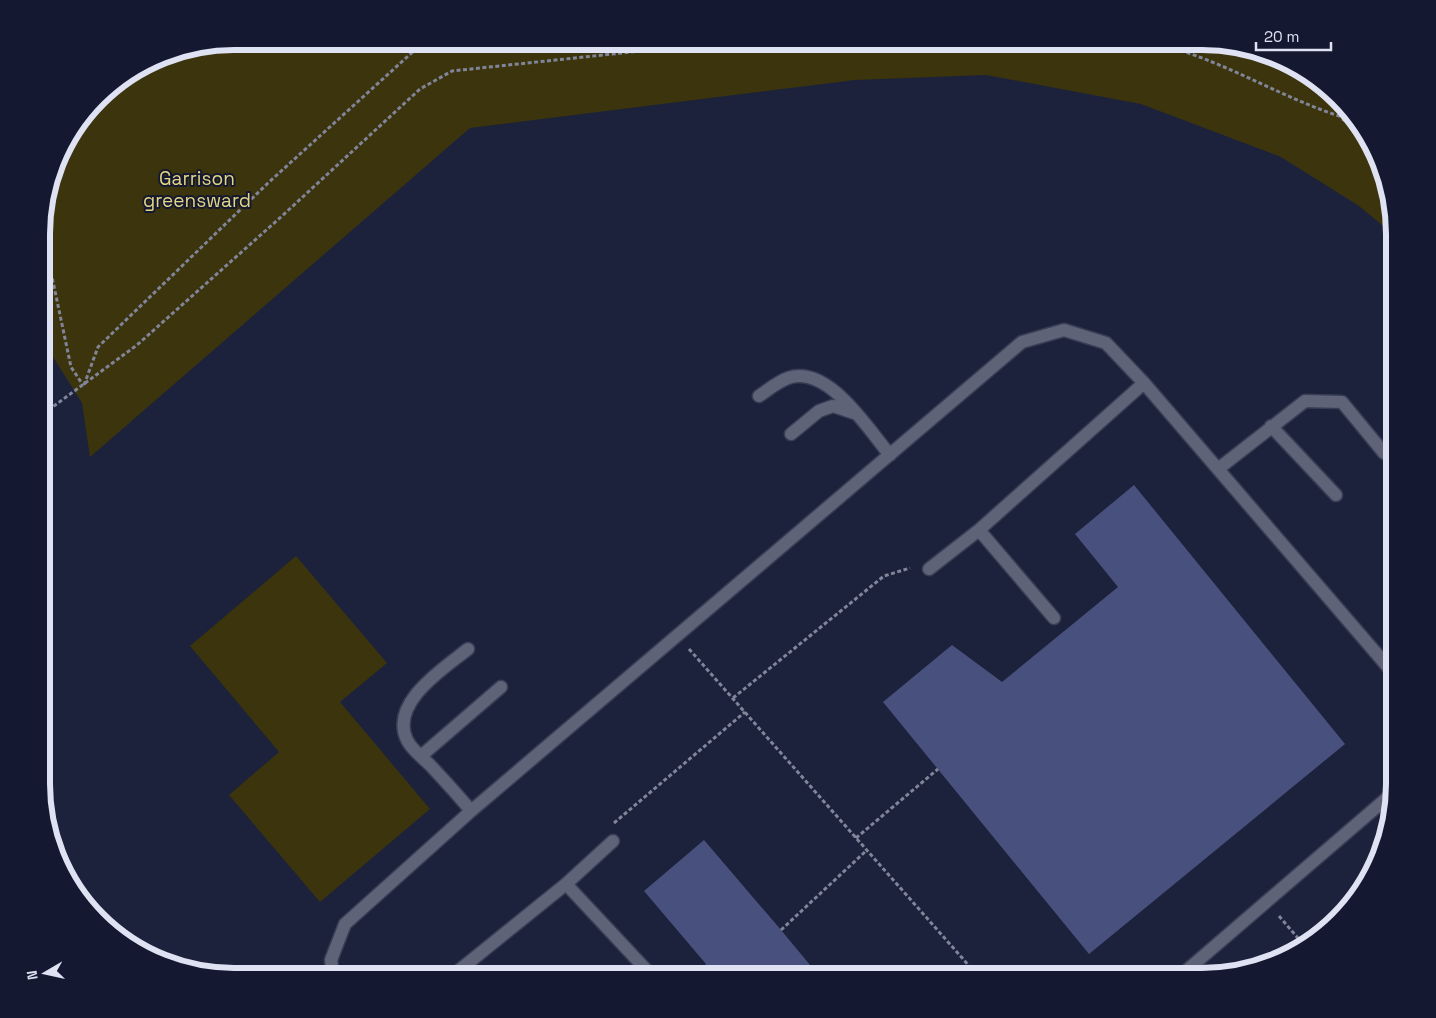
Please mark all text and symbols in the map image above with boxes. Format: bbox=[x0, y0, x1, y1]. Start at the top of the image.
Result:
scale bar bbox=[1256, 20, 1331, 52]
text: 20 m bbox=[1264, 27, 1299, 46]
park label: Garrison greensward bbox=[143, 166, 251, 213]
north arrow bbox=[20, 948, 70, 998]
text: N bbox=[23, 969, 42, 981]

